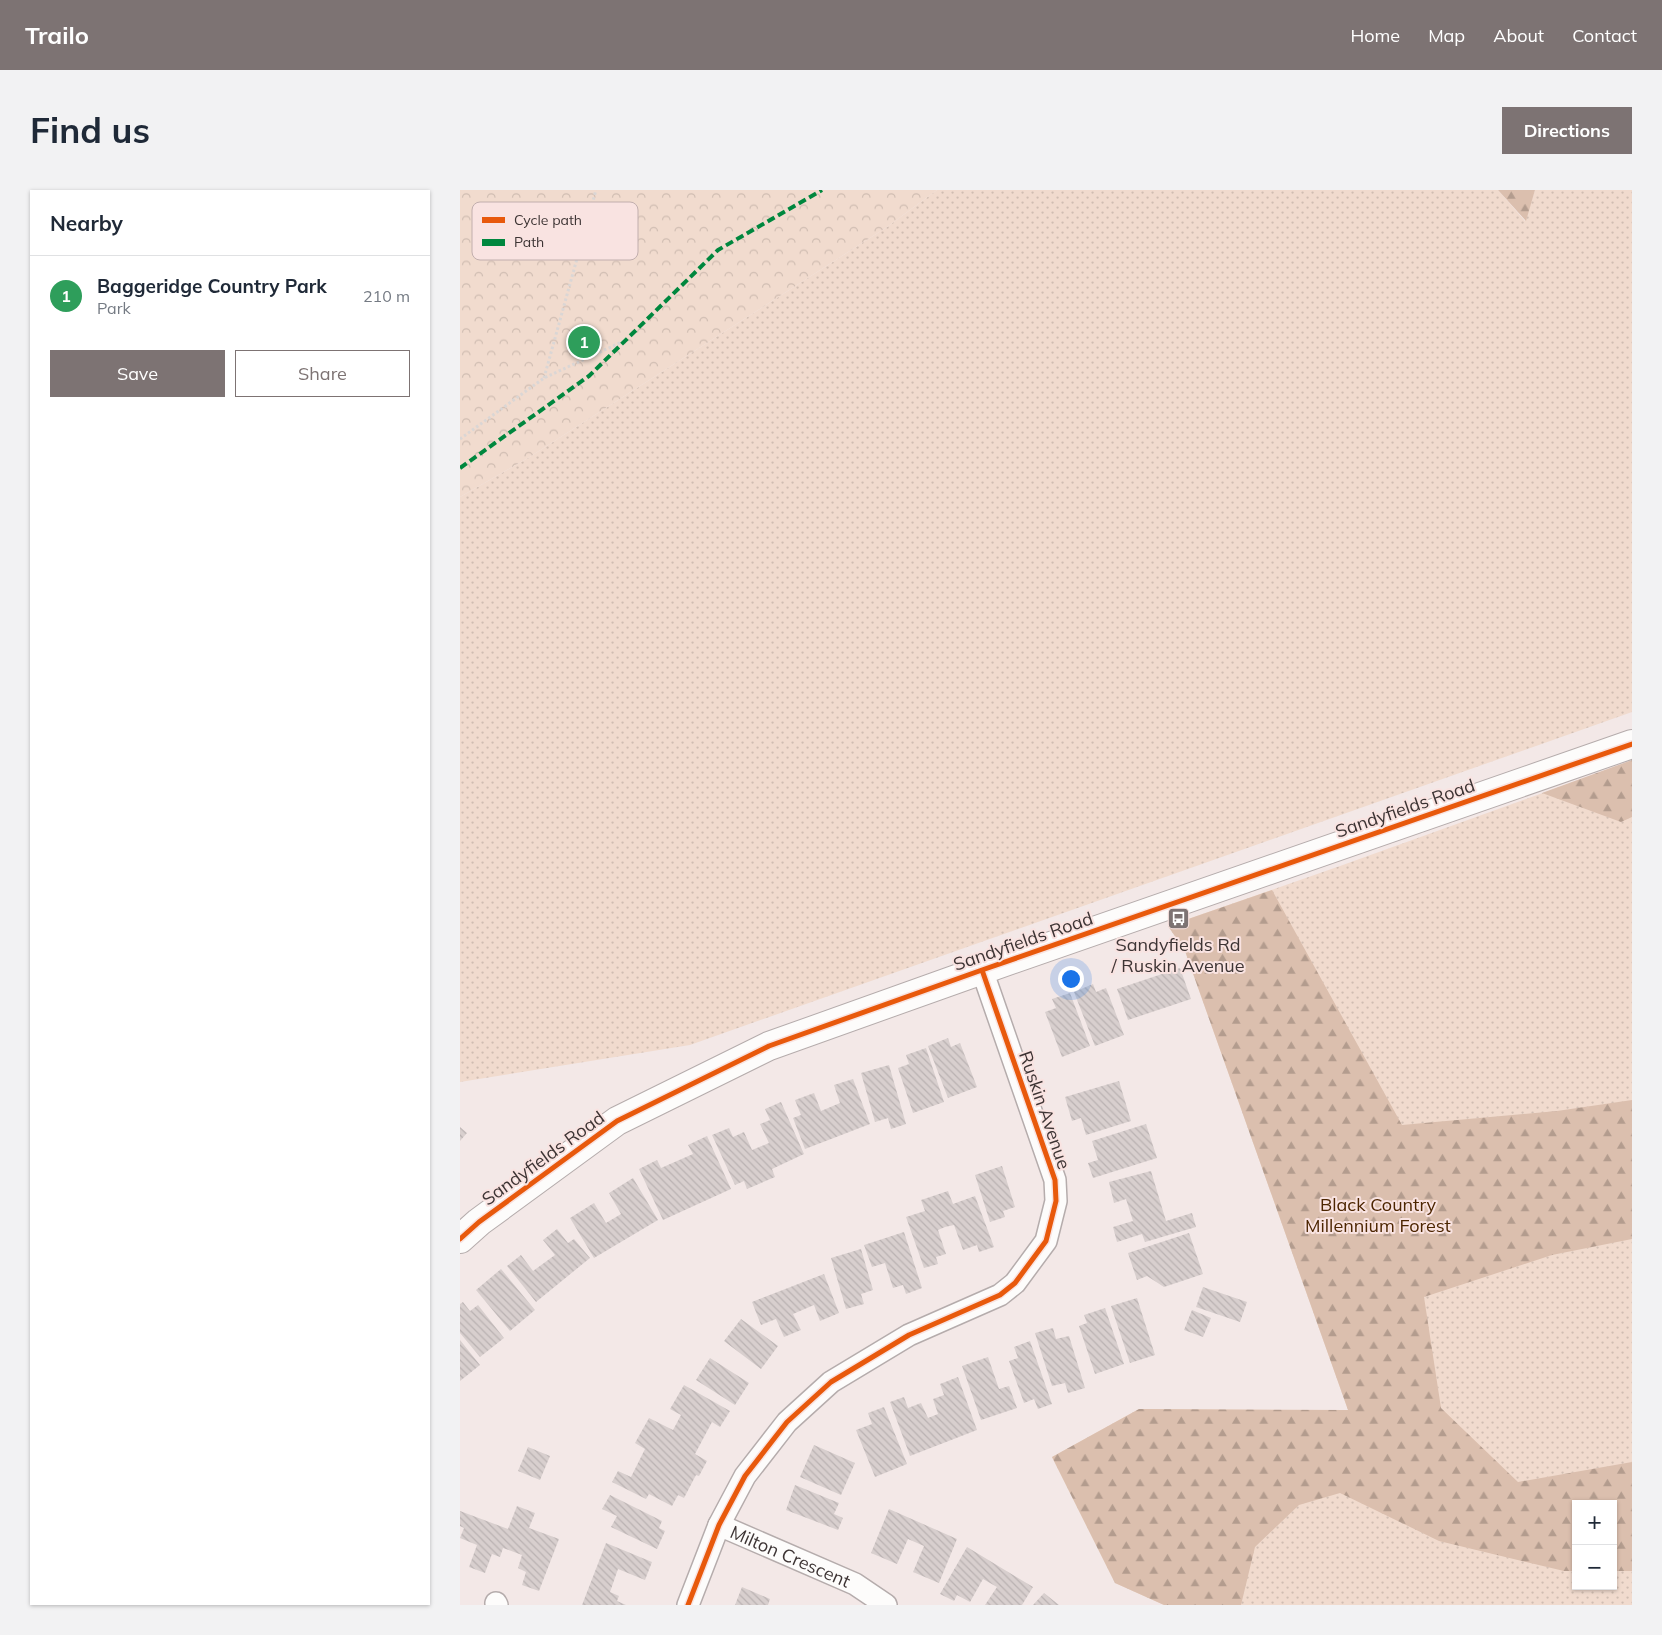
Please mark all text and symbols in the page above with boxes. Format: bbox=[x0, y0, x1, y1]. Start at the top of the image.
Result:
text: Trailo bbox=[25, 20, 89, 50]
text: Home bbox=[1350, 24, 1400, 47]
text: Map bbox=[1428, 24, 1465, 47]
text: About bbox=[1493, 24, 1544, 47]
text: Contact bbox=[1572, 24, 1637, 47]
button: Directions bbox=[1502, 107, 1632, 154]
text: Find us bbox=[30, 108, 150, 152]
legend bbox=[472, 202, 638, 260]
text: Nearby bbox=[50, 210, 123, 236]
text: Cycle path bbox=[514, 211, 582, 229]
text: Path bbox=[514, 233, 544, 251]
text: Baggeridge Country Park bbox=[97, 274, 327, 298]
text: 1 bbox=[61, 286, 71, 306]
text: 210 m bbox=[363, 286, 410, 306]
text: Park bbox=[97, 298, 131, 318]
pin: 1 bbox=[568, 323, 600, 361]
button: Save bbox=[50, 350, 225, 397]
button: Share bbox=[235, 350, 410, 397]
street label: Sandyfields Road bbox=[1332, 773, 1478, 843]
street label: Sandyfields Road bbox=[950, 906, 1096, 976]
bus stop icon: Sandyfields Rd / Ruskin Avenue bbox=[1166, 907, 1190, 931]
place label: Sandyfields Rd / Ruskin Avenue bbox=[1110, 933, 1245, 977]
your location bbox=[1058, 966, 1084, 992]
street label: Ruskin Avenue bbox=[1014, 1048, 1076, 1172]
street label: Sandyfields Road bbox=[477, 1106, 609, 1210]
park label: Black Country Millennium Forest bbox=[1305, 1193, 1451, 1237]
map controls bbox=[1572, 1500, 1617, 1590]
button: + bbox=[1572, 1500, 1617, 1545]
street label: Milton Crescent bbox=[727, 1520, 854, 1592]
button: − bbox=[1572, 1545, 1617, 1590]

